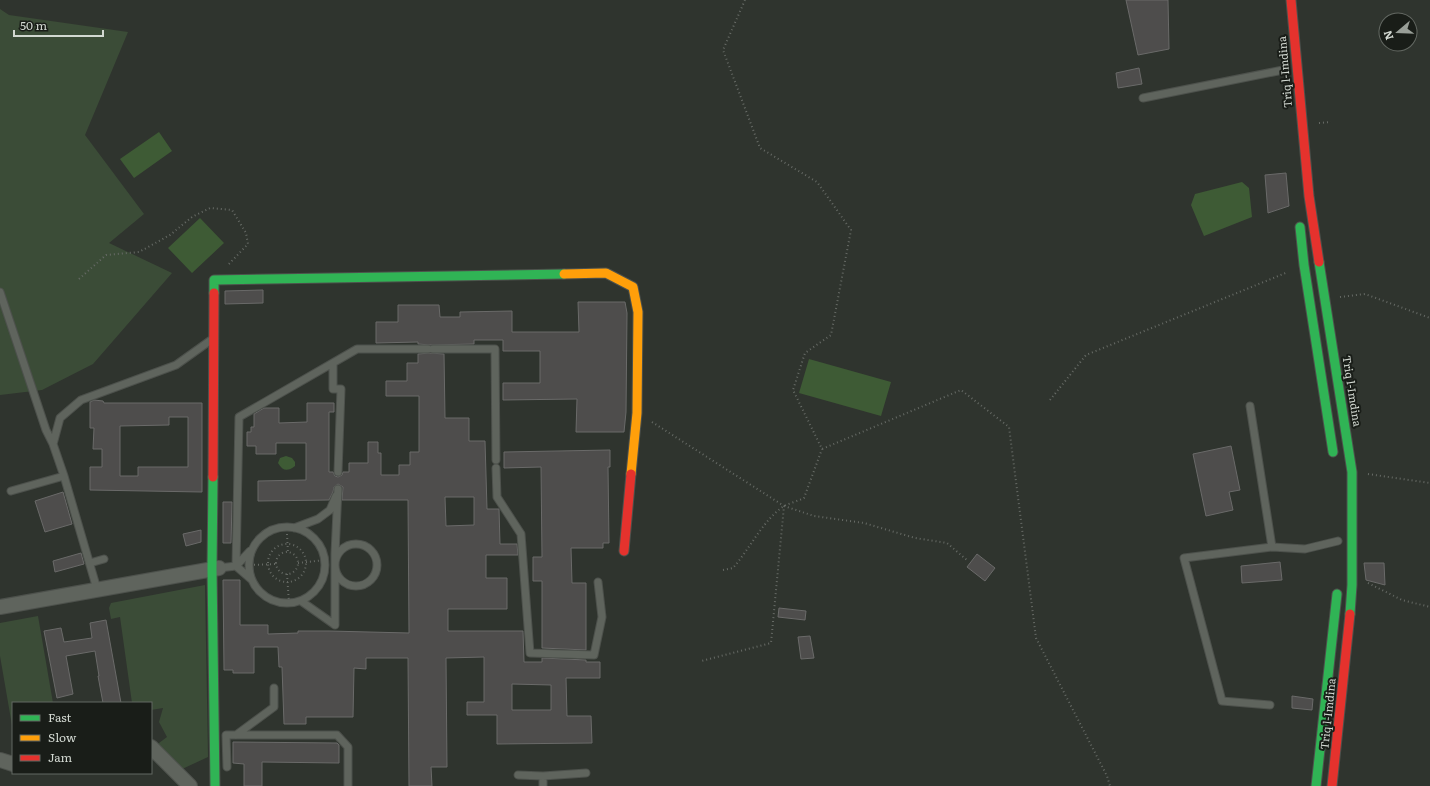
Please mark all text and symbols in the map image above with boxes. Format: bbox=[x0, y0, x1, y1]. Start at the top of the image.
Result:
scale bar bbox=[14, 12, 103, 38]
north arrow bbox=[1378, 12, 1418, 52]
text: 50 m bbox=[20, 16, 47, 34]
text: N bbox=[1379, 29, 1397, 43]
street label: Triq l-Imdina bbox=[1273, 36, 1295, 109]
street label: Triq l-Imdina bbox=[1339, 354, 1367, 428]
street label: Triq l-Imdina bbox=[1315, 677, 1339, 750]
legend bbox=[12, 702, 152, 774]
text: Fast bbox=[48, 708, 72, 726]
text: Slow bbox=[48, 728, 77, 746]
text: Jam bbox=[48, 748, 73, 766]

